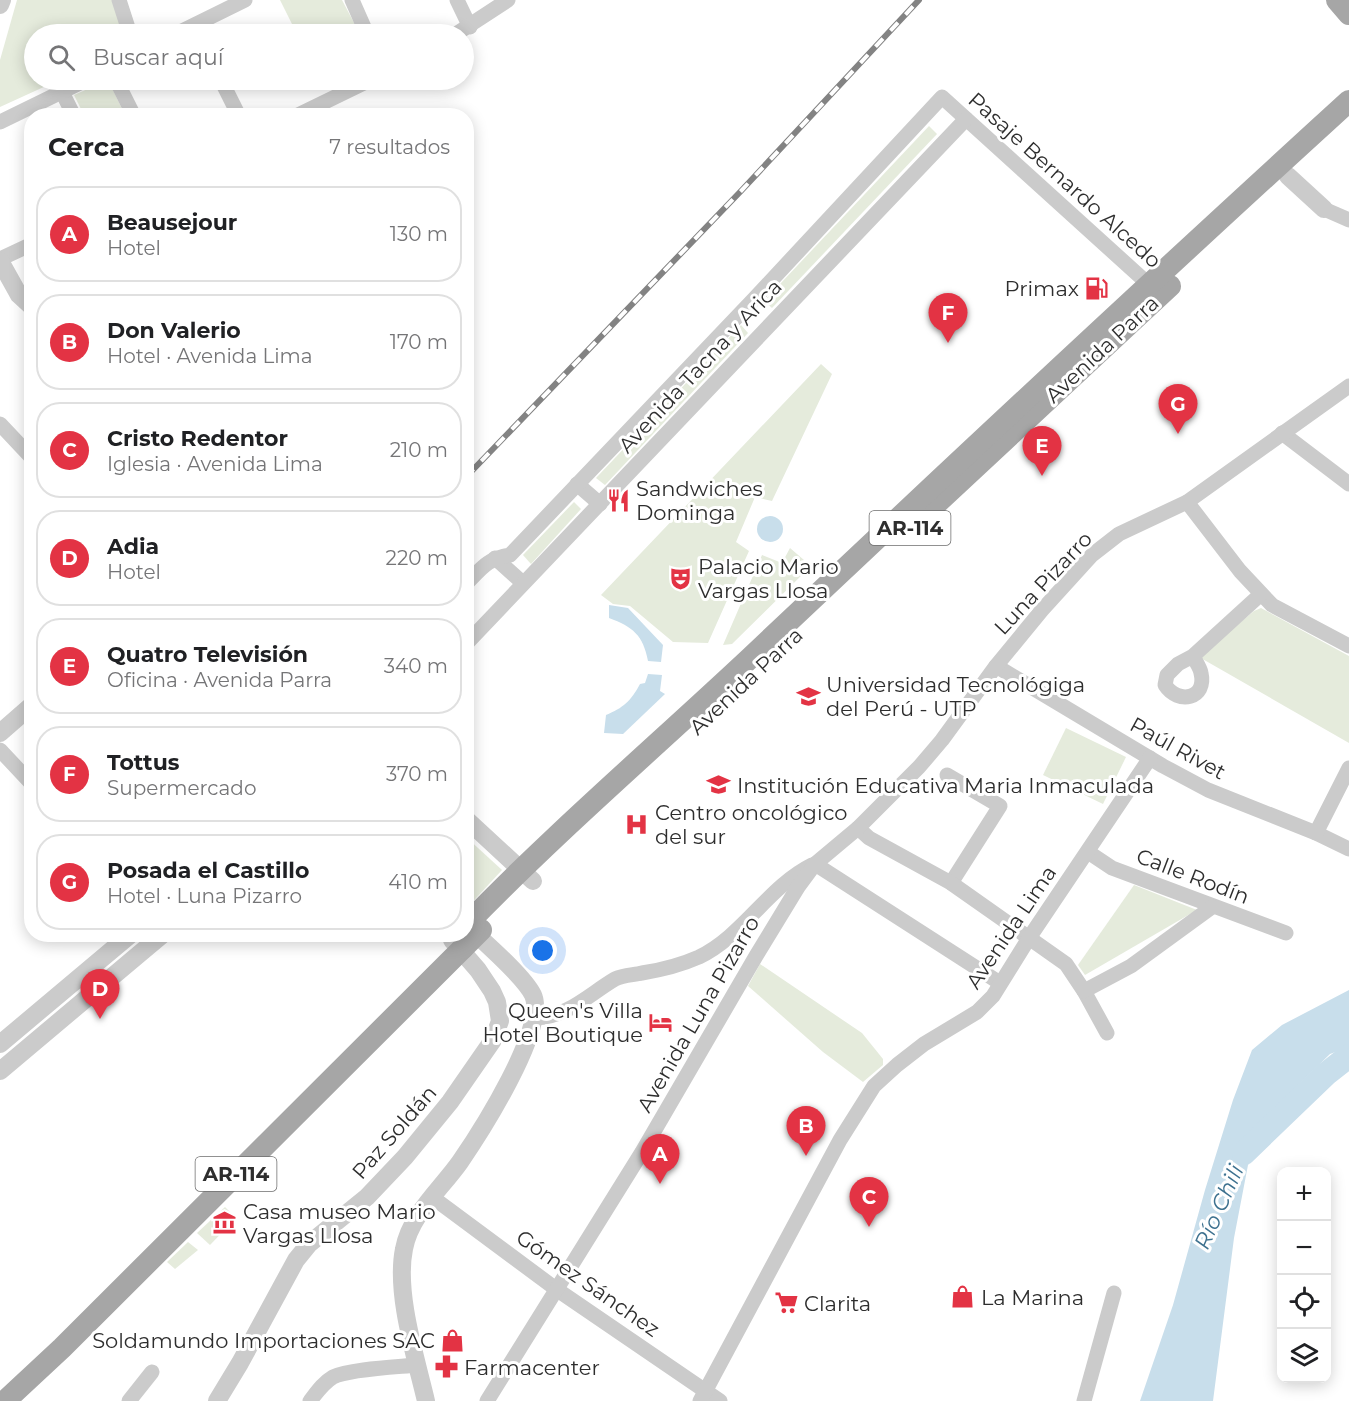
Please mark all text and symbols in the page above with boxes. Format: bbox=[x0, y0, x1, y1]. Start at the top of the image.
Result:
search box bbox=[24, 24, 474, 90]
icon: search bbox=[45, 41, 78, 74]
text: Buscar aquí bbox=[93, 44, 224, 71]
street label: Pasaje Bernardo Alcedo bbox=[964, 87, 1166, 273]
text: Cerca bbox=[48, 131, 125, 163]
text: 7 resultados bbox=[329, 135, 450, 159]
text: Beausejour bbox=[107, 209, 237, 236]
text: A bbox=[62, 222, 77, 246]
text: 130 m bbox=[390, 222, 448, 246]
text: Hotel bbox=[107, 236, 161, 260]
street label: Avenida Tacna y Arica bbox=[613, 274, 787, 458]
fuel station icon: Primax bbox=[1084, 275, 1110, 301]
place label: Primax bbox=[1005, 276, 1079, 301]
street label: Avenida Parra bbox=[1040, 290, 1164, 408]
pin: F bbox=[928, 294, 968, 343]
text: Don Valerio bbox=[107, 317, 241, 344]
text: B bbox=[62, 330, 77, 354]
text: 170 m bbox=[390, 330, 448, 354]
text: Hotel · Avenida Lima bbox=[107, 344, 313, 368]
pin: G bbox=[1158, 384, 1198, 434]
text: Cristo Redentor bbox=[107, 425, 288, 452]
pin: E bbox=[1022, 426, 1062, 476]
text: C bbox=[62, 438, 77, 462]
text: 210 m bbox=[390, 438, 448, 462]
text: Iglesia · Avenida Lima bbox=[107, 452, 323, 476]
place label: Sandwiches Dominga bbox=[636, 476, 763, 525]
restaurant icon: Sandwiches Dominga bbox=[605, 487, 631, 513]
road number: AR-114 bbox=[870, 511, 950, 545]
street label: Luna Pizarro bbox=[989, 526, 1097, 640]
text: Adia bbox=[107, 533, 159, 560]
text: D bbox=[61, 546, 78, 570]
text: 220 m bbox=[386, 546, 448, 570]
place label: Palacio Mario Vargas Llosa bbox=[698, 554, 839, 603]
text: Hotel bbox=[107, 560, 161, 584]
theatre icon: Palacio Mario Vargas Llosa bbox=[667, 565, 693, 591]
street label: Avenida Parra bbox=[684, 622, 808, 740]
text: Quatro Televisión bbox=[107, 641, 308, 668]
text: E bbox=[63, 654, 76, 678]
text: 340 m bbox=[384, 654, 448, 678]
text: Oficina · Avenida Parra bbox=[107, 668, 332, 692]
place label: Universidad Tecnológiga del Perú - UTP bbox=[826, 672, 1085, 721]
school or university icon: Universidad Tecnológiga del Perú - UTP bbox=[795, 683, 821, 709]
street label: Paúl Rivet bbox=[1126, 711, 1230, 785]
text: Tottus bbox=[107, 749, 179, 776]
text: F bbox=[63, 762, 76, 786]
text: 370 m bbox=[386, 762, 448, 786]
school or university icon: Institución Educativa Maria Inmaculada bbox=[706, 772, 732, 798]
place label: Institución Educativa Maria Inmaculada bbox=[737, 773, 1154, 798]
text: Supermercado bbox=[107, 776, 256, 800]
place label: Centro oncológico del sur bbox=[655, 800, 847, 849]
hospital icon: Centro oncológico del sur bbox=[624, 811, 650, 837]
street label: Calle Rodín bbox=[1133, 843, 1253, 909]
text: Posada el Castillo bbox=[107, 857, 309, 884]
street label: Avenida Lima bbox=[961, 861, 1061, 993]
text: G bbox=[62, 870, 77, 894]
text: 410 m bbox=[388, 870, 448, 894]
text: Hotel · Luna Pizarro bbox=[107, 884, 302, 908]
street label: Avenida Luna Pizarro bbox=[632, 912, 764, 1116]
your location bbox=[528, 936, 557, 965]
pin: D bbox=[80, 970, 120, 1019]
place label: Queen's Villa Hotel Boutique bbox=[482, 998, 643, 1047]
hotel icon: Queen's Villa Hotel Boutique bbox=[648, 1009, 674, 1035]
street label: Paz Soldán bbox=[347, 1080, 441, 1184]
pin: B bbox=[786, 1106, 826, 1156]
pin: A bbox=[640, 1134, 680, 1184]
road number: AR-114 bbox=[196, 1157, 276, 1191]
water label: Río Chili bbox=[1188, 1160, 1250, 1254]
map controls bbox=[1277, 1167, 1331, 1383]
button: + bbox=[1277, 1167, 1331, 1221]
pin: C bbox=[850, 1178, 888, 1227]
place label: Casa museo Mario Vargas Llosa bbox=[243, 1199, 436, 1248]
museum icon: Casa museo Mario Vargas Llosa bbox=[212, 1210, 238, 1236]
button: − bbox=[1277, 1221, 1331, 1275]
street label: Gómez Sánchez bbox=[512, 1224, 664, 1342]
button: locate bbox=[1277, 1275, 1331, 1329]
shop icon: La Marina bbox=[950, 1284, 976, 1310]
place label: La Marina bbox=[981, 1285, 1084, 1310]
supermarket icon: Clarita bbox=[773, 1290, 799, 1316]
place label: Clarita bbox=[804, 1291, 871, 1316]
shop icon: Soldamundo Importaciones SAC bbox=[440, 1327, 466, 1353]
place label: Soldamundo Importaciones SAC bbox=[92, 1328, 435, 1353]
button: layers bbox=[1277, 1329, 1331, 1383]
pharmacy icon: Farmacenter bbox=[433, 1354, 459, 1380]
place label: Farmacenter bbox=[464, 1355, 600, 1380]

